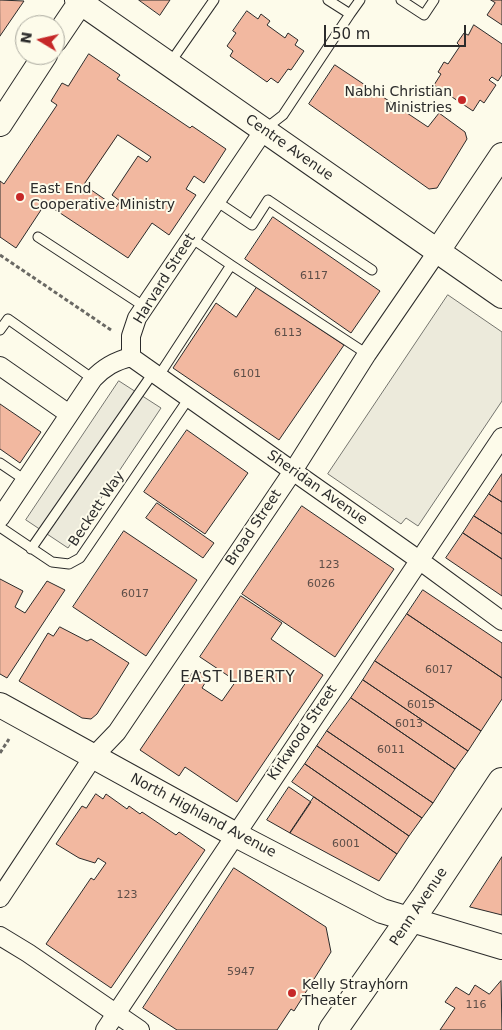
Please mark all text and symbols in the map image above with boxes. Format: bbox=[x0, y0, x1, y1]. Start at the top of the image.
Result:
north arrow bbox=[15, 15, 65, 65]
scale bar bbox=[327, 15, 470, 47]
text: 50 m bbox=[332, 25, 370, 43]
text: N bbox=[17, 31, 35, 45]
place label: Nabhi Christian Ministries bbox=[344, 84, 452, 116]
marker: Nabhi Christian Ministries bbox=[456, 94, 468, 106]
street label: Centre Avenue bbox=[242, 112, 336, 184]
place label: East End Cooperative Ministry bbox=[30, 181, 175, 213]
marker: East End Cooperative Ministry bbox=[14, 191, 26, 203]
street label: Harvard Street bbox=[131, 231, 199, 327]
house number: 6117 bbox=[300, 269, 328, 283]
house number: 6113 bbox=[274, 326, 302, 340]
house number: 6101 bbox=[233, 367, 261, 381]
street label: Sheridan Avenue bbox=[264, 447, 370, 529]
street label: Beckett Way bbox=[66, 468, 128, 550]
street label: Broad Street bbox=[222, 487, 286, 569]
house number: 123 bbox=[319, 558, 339, 572]
house number: 6026 bbox=[307, 577, 335, 591]
house number: 6017 bbox=[121, 587, 149, 601]
house number: 6017 bbox=[425, 663, 453, 677]
district label: EAST LIBERTY bbox=[179, 669, 297, 687]
street label: Kirkwood Street bbox=[265, 682, 341, 784]
house number: 6015 bbox=[407, 698, 435, 712]
house number: 6013 bbox=[395, 717, 423, 731]
house number: 6011 bbox=[377, 743, 405, 757]
street label: North Highland Avenue bbox=[127, 770, 279, 862]
house number: 6001 bbox=[332, 837, 360, 851]
street label: Penn Avenue bbox=[387, 865, 451, 949]
house number: 123 bbox=[117, 888, 137, 902]
house number: 5947 bbox=[227, 965, 255, 979]
place label: Kelly Strayhorn Theater bbox=[302, 977, 408, 1010]
marker: Kelly Strayhorn Theater bbox=[286, 987, 298, 999]
house number: 116 bbox=[466, 998, 486, 1012]

